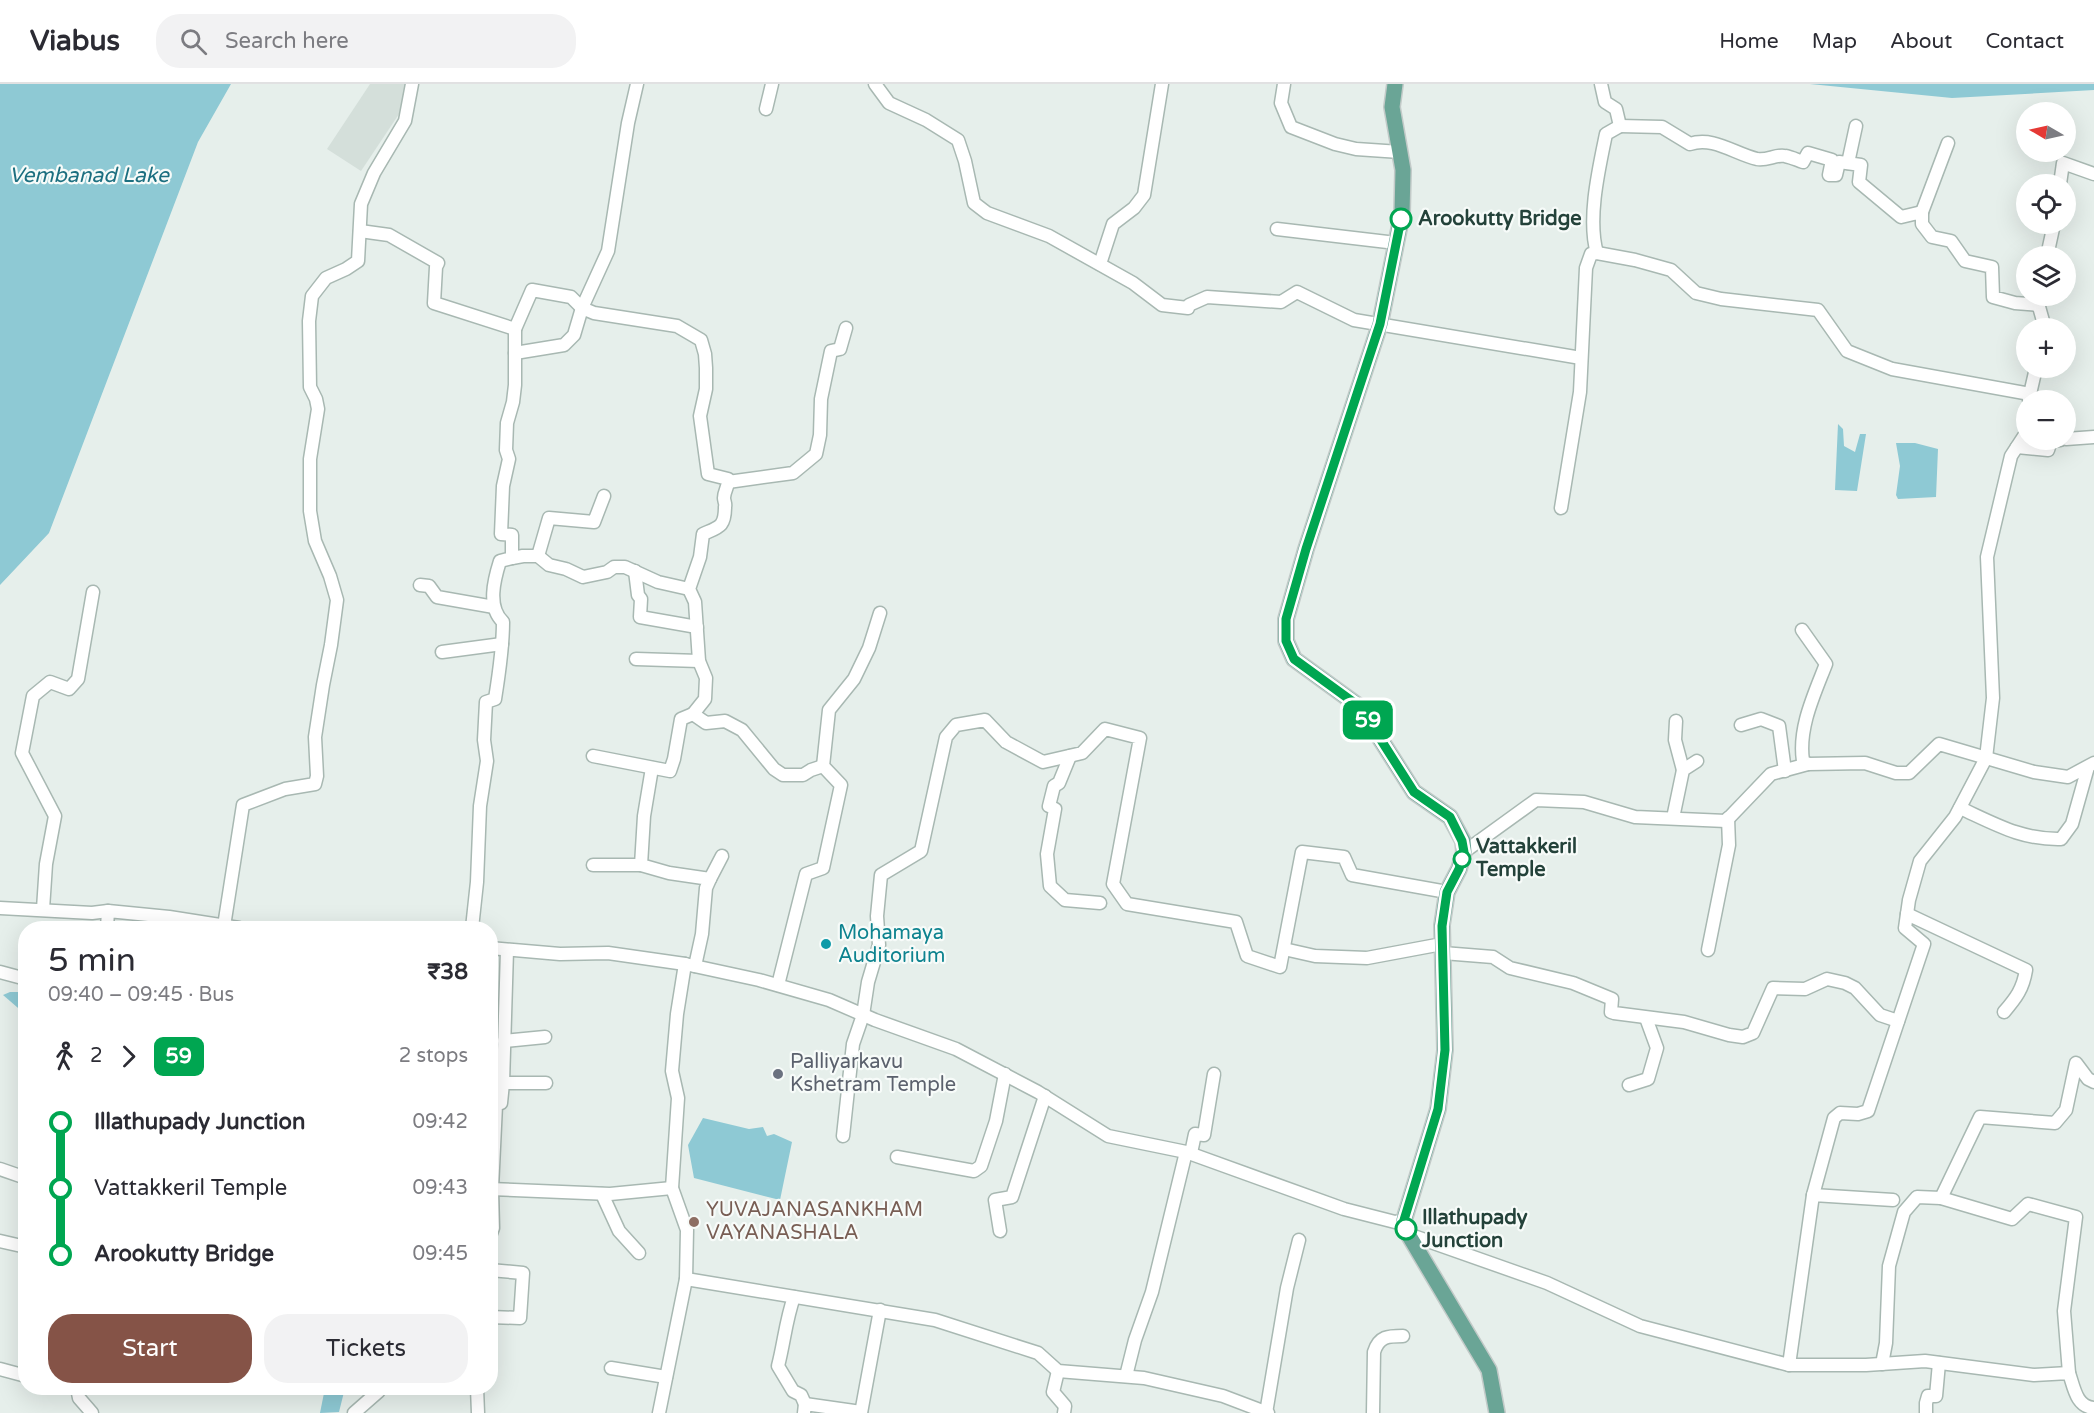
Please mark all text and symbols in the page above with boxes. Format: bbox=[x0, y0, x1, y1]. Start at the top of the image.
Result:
search box bbox=[156, 14, 576, 68]
text: Viabus bbox=[30, 24, 120, 58]
icon: search bbox=[177, 25, 210, 58]
text: Search here bbox=[225, 28, 349, 54]
text: Home bbox=[1719, 29, 1779, 54]
text: Map bbox=[1812, 29, 1857, 54]
text: About bbox=[1890, 29, 1952, 54]
text: Contact bbox=[1985, 29, 2064, 54]
north arrow bbox=[2016, 102, 2076, 162]
map controls bbox=[2016, 102, 2076, 450]
water label: Vembanad Lake bbox=[9, 163, 170, 188]
button: locate bbox=[2016, 174, 2076, 234]
place label: Arookutty Bridge bbox=[1418, 207, 1582, 231]
marker: Arookutty Bridge bbox=[1390, 208, 1412, 230]
button: layers bbox=[2016, 246, 2076, 306]
button: + bbox=[2016, 318, 2076, 378]
button: − bbox=[2016, 390, 2076, 450]
line badge: 59 bbox=[1341, 700, 1395, 740]
text: 59 bbox=[1355, 708, 1381, 733]
place label: Vattakkeril Temple bbox=[1475, 835, 1577, 882]
marker: Vattakkeril Temple bbox=[1453, 850, 1471, 868]
place label: Mohamaya Auditorium bbox=[838, 921, 945, 968]
marker: Mohamaya Auditorium bbox=[819, 937, 833, 951]
text: 5 min bbox=[48, 941, 136, 980]
text: ₹38 bbox=[427, 959, 468, 985]
text: 09:40 – 09:45 · Bus bbox=[48, 983, 234, 1007]
icon: walk bbox=[48, 1040, 81, 1073]
icon: forward bbox=[112, 1040, 145, 1073]
text: 2 bbox=[90, 1044, 103, 1068]
text: 59 bbox=[166, 1044, 192, 1069]
text: 2 stops bbox=[399, 1044, 468, 1068]
place label: Palliyarkavu Kshetram Temple bbox=[790, 1050, 956, 1097]
marker: Palliyarkavu Kshetram Temple bbox=[771, 1067, 785, 1081]
text: Illathupady Junction bbox=[94, 1109, 305, 1135]
text: 09:42 bbox=[413, 1110, 468, 1134]
text: Vattakkeril Temple bbox=[94, 1175, 287, 1201]
text: 09:43 bbox=[413, 1176, 468, 1200]
place label: YUVAJANASANKHAM VAYANASHALA bbox=[706, 1198, 923, 1245]
place label: Illathupady Junction bbox=[1421, 1206, 1528, 1253]
marker: YUVAJANASANKHAM VAYANASHALA bbox=[687, 1215, 701, 1229]
marker: Illathupady Junction bbox=[1395, 1218, 1417, 1240]
text: Arookutty Bridge bbox=[94, 1241, 274, 1267]
text: 09:45 bbox=[413, 1242, 468, 1266]
button: Start bbox=[48, 1314, 252, 1383]
button: Tickets bbox=[264, 1314, 468, 1383]

